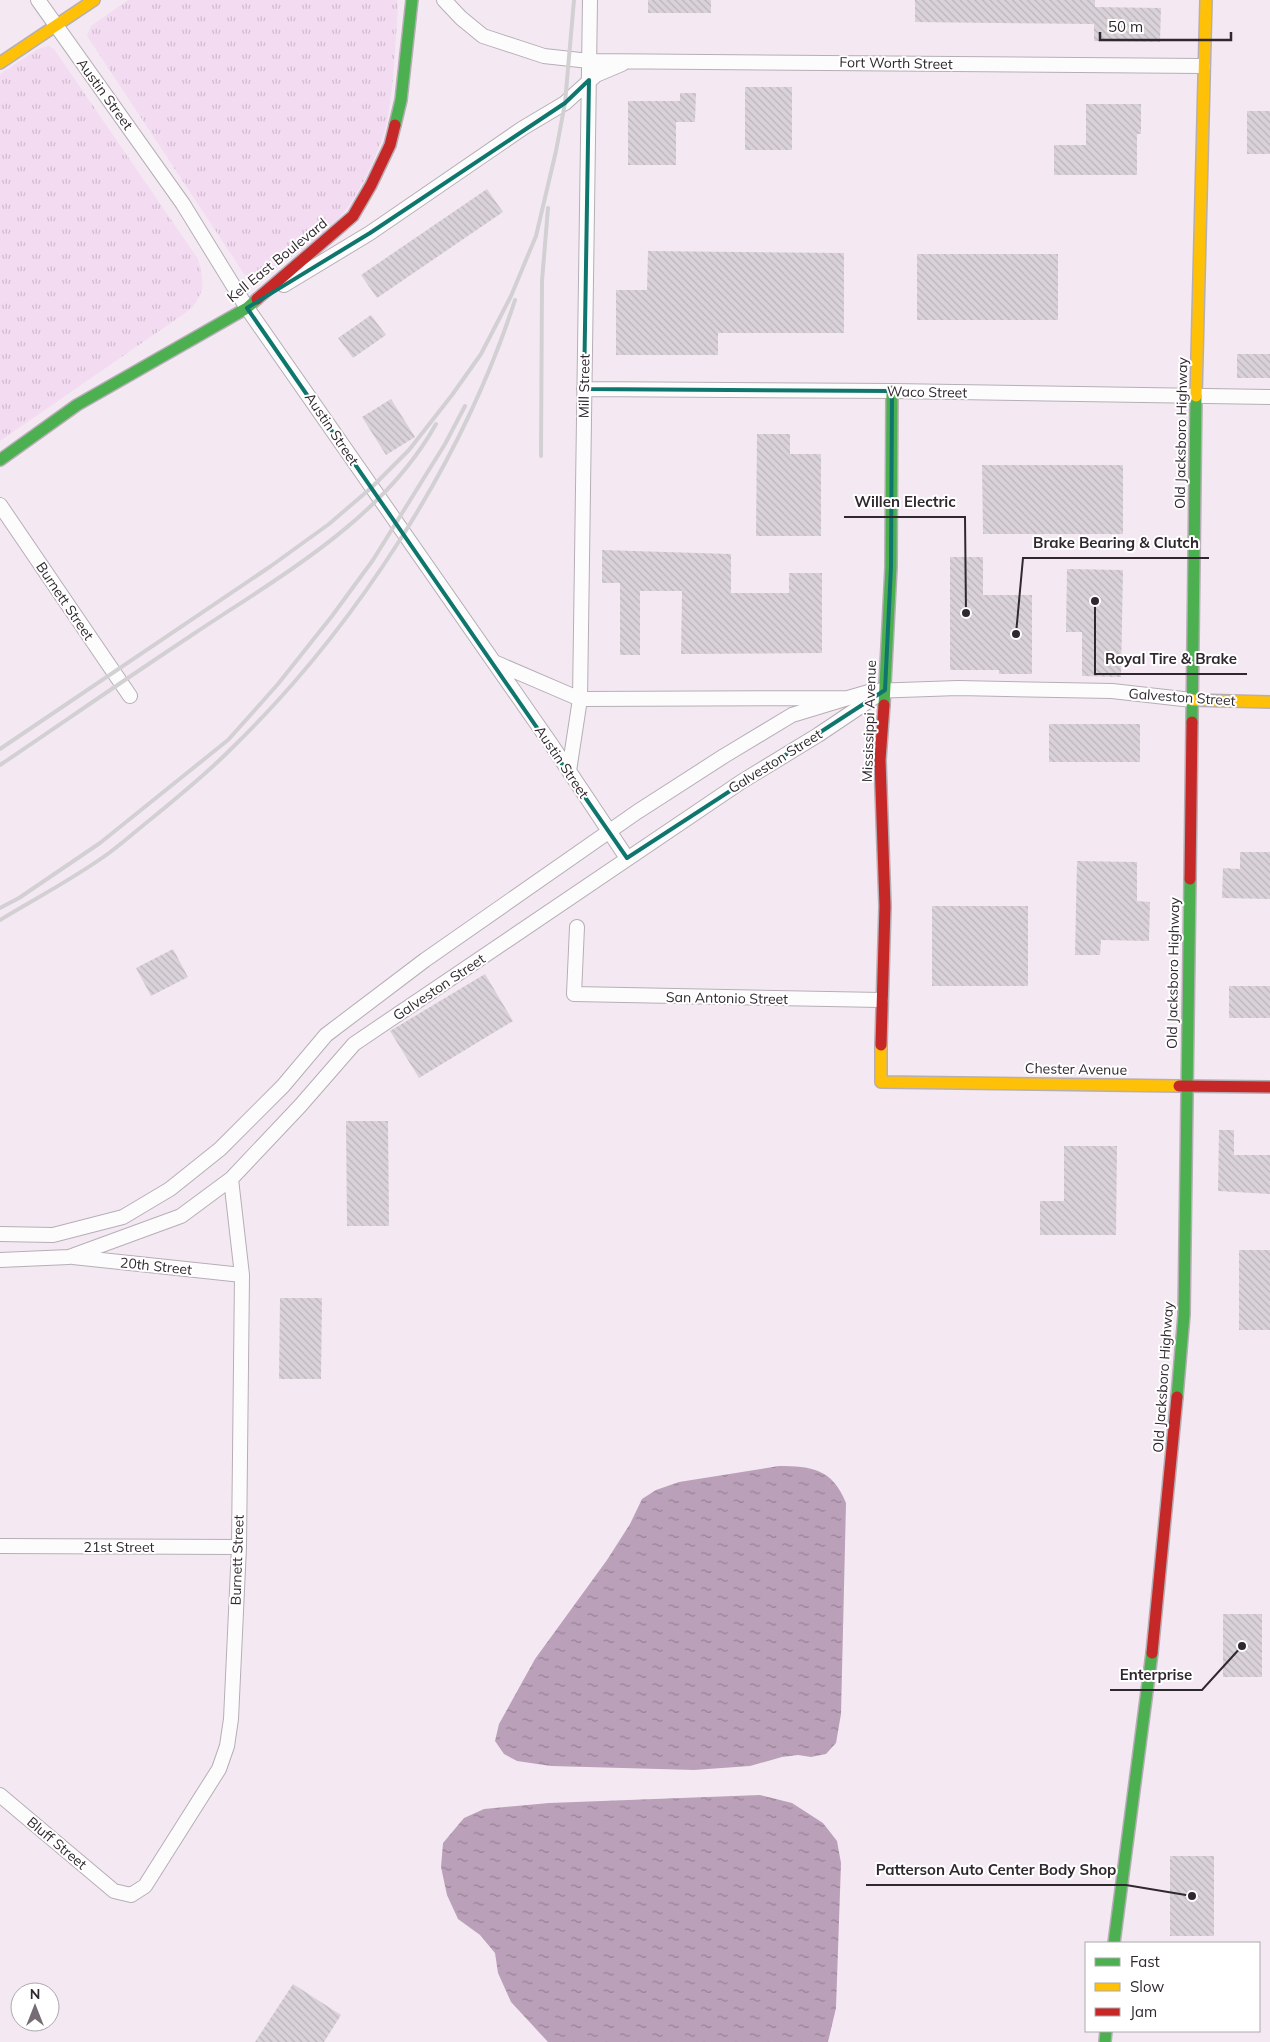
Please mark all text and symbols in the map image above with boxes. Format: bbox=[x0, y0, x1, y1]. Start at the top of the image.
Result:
scale bar bbox=[1100, 10, 1231, 42]
text: 50 m bbox=[1108, 17, 1143, 36]
street label: Fort Worth Street bbox=[839, 53, 953, 73]
street label: Austin Street bbox=[73, 55, 137, 133]
street label: Kell East Boulevard bbox=[223, 214, 331, 306]
street label: Mill Street bbox=[574, 354, 594, 418]
street label: Old Jacksboro Highway bbox=[1171, 356, 1191, 509]
street label: Waco Street bbox=[887, 382, 967, 402]
street label: Austin Street bbox=[301, 389, 363, 469]
callout: Willen Electric bbox=[844, 487, 965, 517]
text: Willen Electric bbox=[854, 492, 956, 511]
callout: Brake Bearing & Clutch bbox=[1023, 528, 1209, 558]
text: Brake Bearing & Clutch bbox=[1033, 533, 1199, 552]
street label: Burnett Street bbox=[32, 558, 98, 644]
callout: Royal Tire & Brake bbox=[1095, 644, 1247, 674]
text: Royal Tire & Brake bbox=[1105, 649, 1237, 668]
street label: Mississippi Avenue bbox=[858, 660, 880, 782]
street label: Galveston Street bbox=[1128, 684, 1236, 710]
street label: Austin Street bbox=[531, 722, 593, 802]
street label: Galveston Street bbox=[725, 725, 825, 797]
street label: Old Jacksboro Highway bbox=[1163, 896, 1183, 1049]
street label: Galveston Street bbox=[390, 950, 489, 1024]
street label: San Antonio Street bbox=[666, 988, 788, 1008]
street label: Chester Avenue bbox=[1025, 1059, 1127, 1079]
street label: 20th Street bbox=[119, 1253, 193, 1279]
street label: Old Jacksboro Highway bbox=[1149, 1300, 1177, 1453]
street label: Burnett Street bbox=[226, 1514, 248, 1606]
street label: 21st Street bbox=[84, 1538, 155, 1556]
callout: Enterprise bbox=[1110, 1660, 1202, 1690]
text: Enterprise bbox=[1120, 1665, 1192, 1684]
street label: Bluff Street bbox=[23, 1813, 91, 1873]
callout: Patterson Auto Center Body Shop bbox=[866, 1855, 1126, 1885]
text: Patterson Auto Center Body Shop bbox=[876, 1860, 1116, 1879]
legend bbox=[1085, 1942, 1260, 2032]
text: Fast bbox=[1130, 1952, 1160, 1971]
text: Slow bbox=[1130, 1977, 1164, 1996]
north arrow bbox=[10, 1982, 60, 2032]
text: N bbox=[30, 1985, 40, 2003]
text: Jam bbox=[1130, 2002, 1157, 2021]

